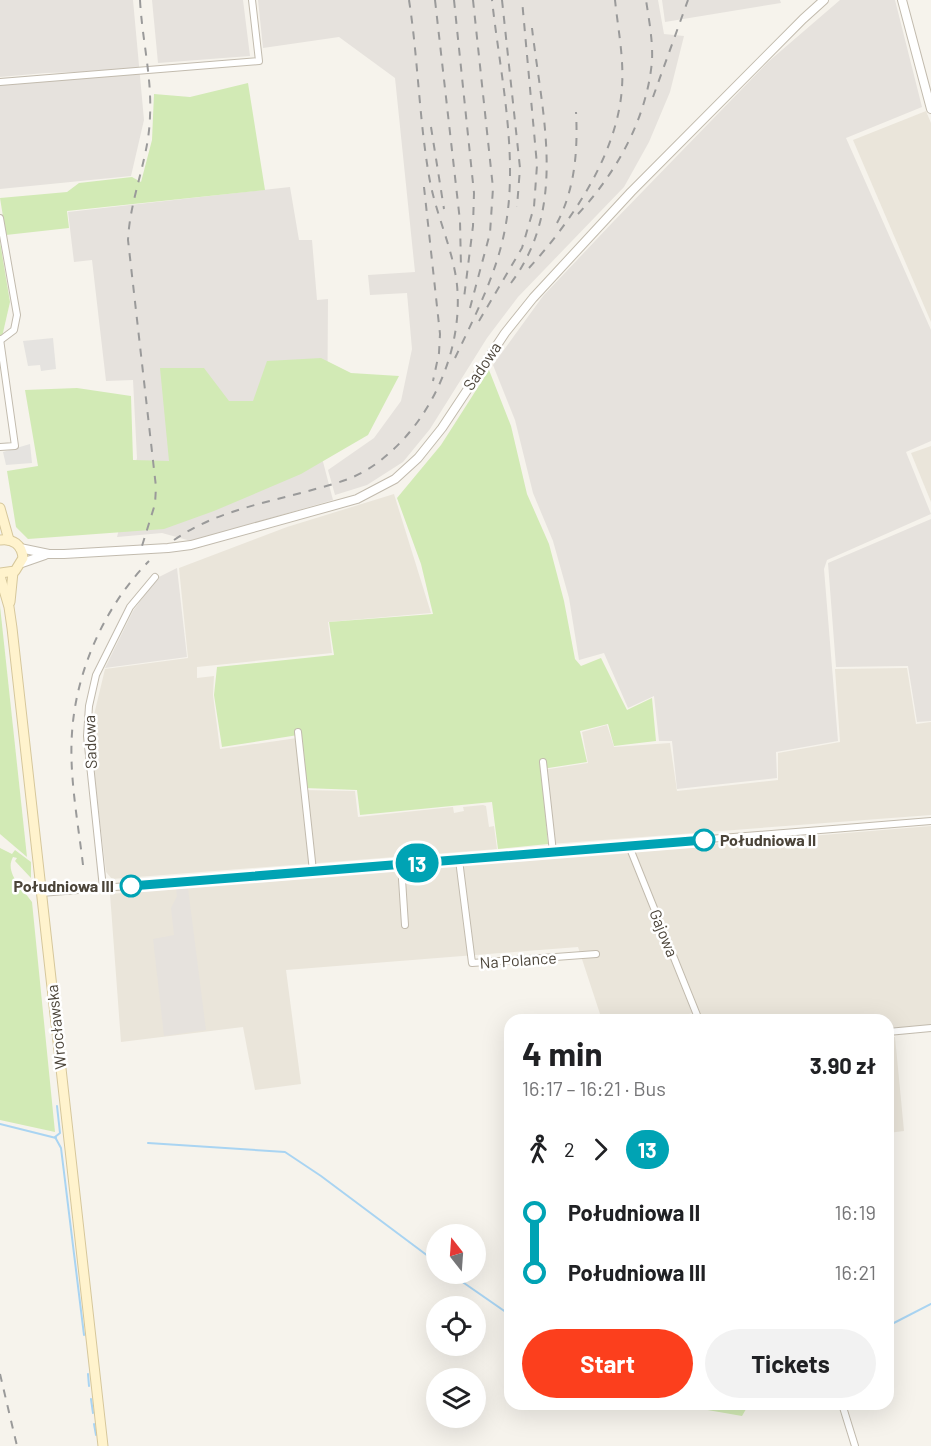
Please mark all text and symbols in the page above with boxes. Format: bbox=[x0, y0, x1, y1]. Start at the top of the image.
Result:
street label: Sadowa bbox=[459, 338, 505, 393]
street label: Sadowa bbox=[79, 715, 100, 769]
marker: Południowa II bbox=[693, 829, 715, 851]
place label: Południowa II bbox=[720, 830, 816, 849]
line badge: 13 bbox=[390, 844, 444, 882]
text: 13 bbox=[408, 851, 426, 876]
marker: Południowa III bbox=[120, 875, 142, 897]
place label: Południowa III bbox=[14, 876, 114, 895]
street label: Gajowa bbox=[646, 906, 683, 959]
street label: Na Polance bbox=[479, 947, 557, 972]
street label: Wrocławska bbox=[42, 984, 69, 1070]
text: 4 min bbox=[522, 1033, 603, 1073]
text: 3.90 zł bbox=[810, 1052, 876, 1078]
text: 16:17 – 16:21 · Bus bbox=[522, 1076, 666, 1100]
icon: walk bbox=[522, 1133, 555, 1166]
icon: forward bbox=[584, 1133, 617, 1166]
text: 2 bbox=[564, 1137, 575, 1161]
text: 13 bbox=[638, 1137, 657, 1162]
text: Południowa II bbox=[568, 1199, 700, 1225]
text: 16:19 bbox=[835, 1200, 876, 1224]
north arrow bbox=[426, 1224, 486, 1284]
map controls bbox=[426, 1224, 486, 1428]
text: Południowa III bbox=[568, 1259, 706, 1285]
text: 16:21 bbox=[834, 1260, 876, 1284]
button: locate bbox=[426, 1296, 486, 1356]
button: Start bbox=[522, 1329, 693, 1398]
button: Tickets bbox=[705, 1329, 876, 1398]
button: layers bbox=[426, 1368, 486, 1428]

